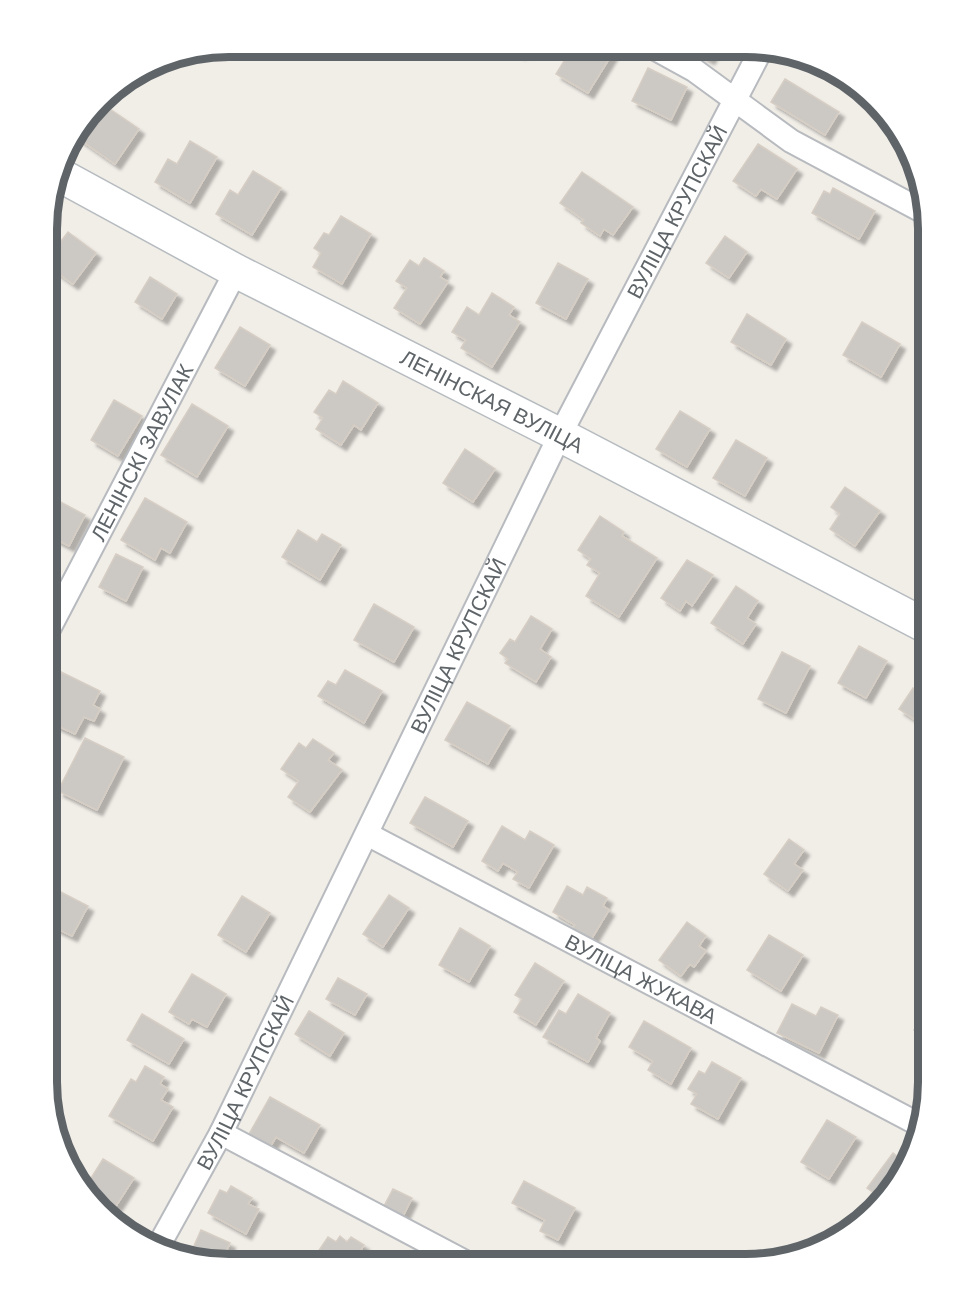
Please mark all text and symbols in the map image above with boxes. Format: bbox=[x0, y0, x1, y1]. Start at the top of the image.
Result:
street label: ВУЛІЦА КРУПСКАЙ bbox=[622, 121, 731, 302]
street label: ЛЕНІНСКАЯ ВУЛІЦА bbox=[397, 345, 587, 457]
street label: ЛЕНІНСКІ ЗАВУЛАК bbox=[86, 359, 197, 544]
street label: ВУЛІЦА КРУПСКАЙ bbox=[406, 554, 510, 737]
street label: ВУЛІЦА ЖУКАВА bbox=[562, 929, 721, 1028]
street label: ВУЛІЦА КРУПСКАЙ bbox=[192, 991, 298, 1173]

